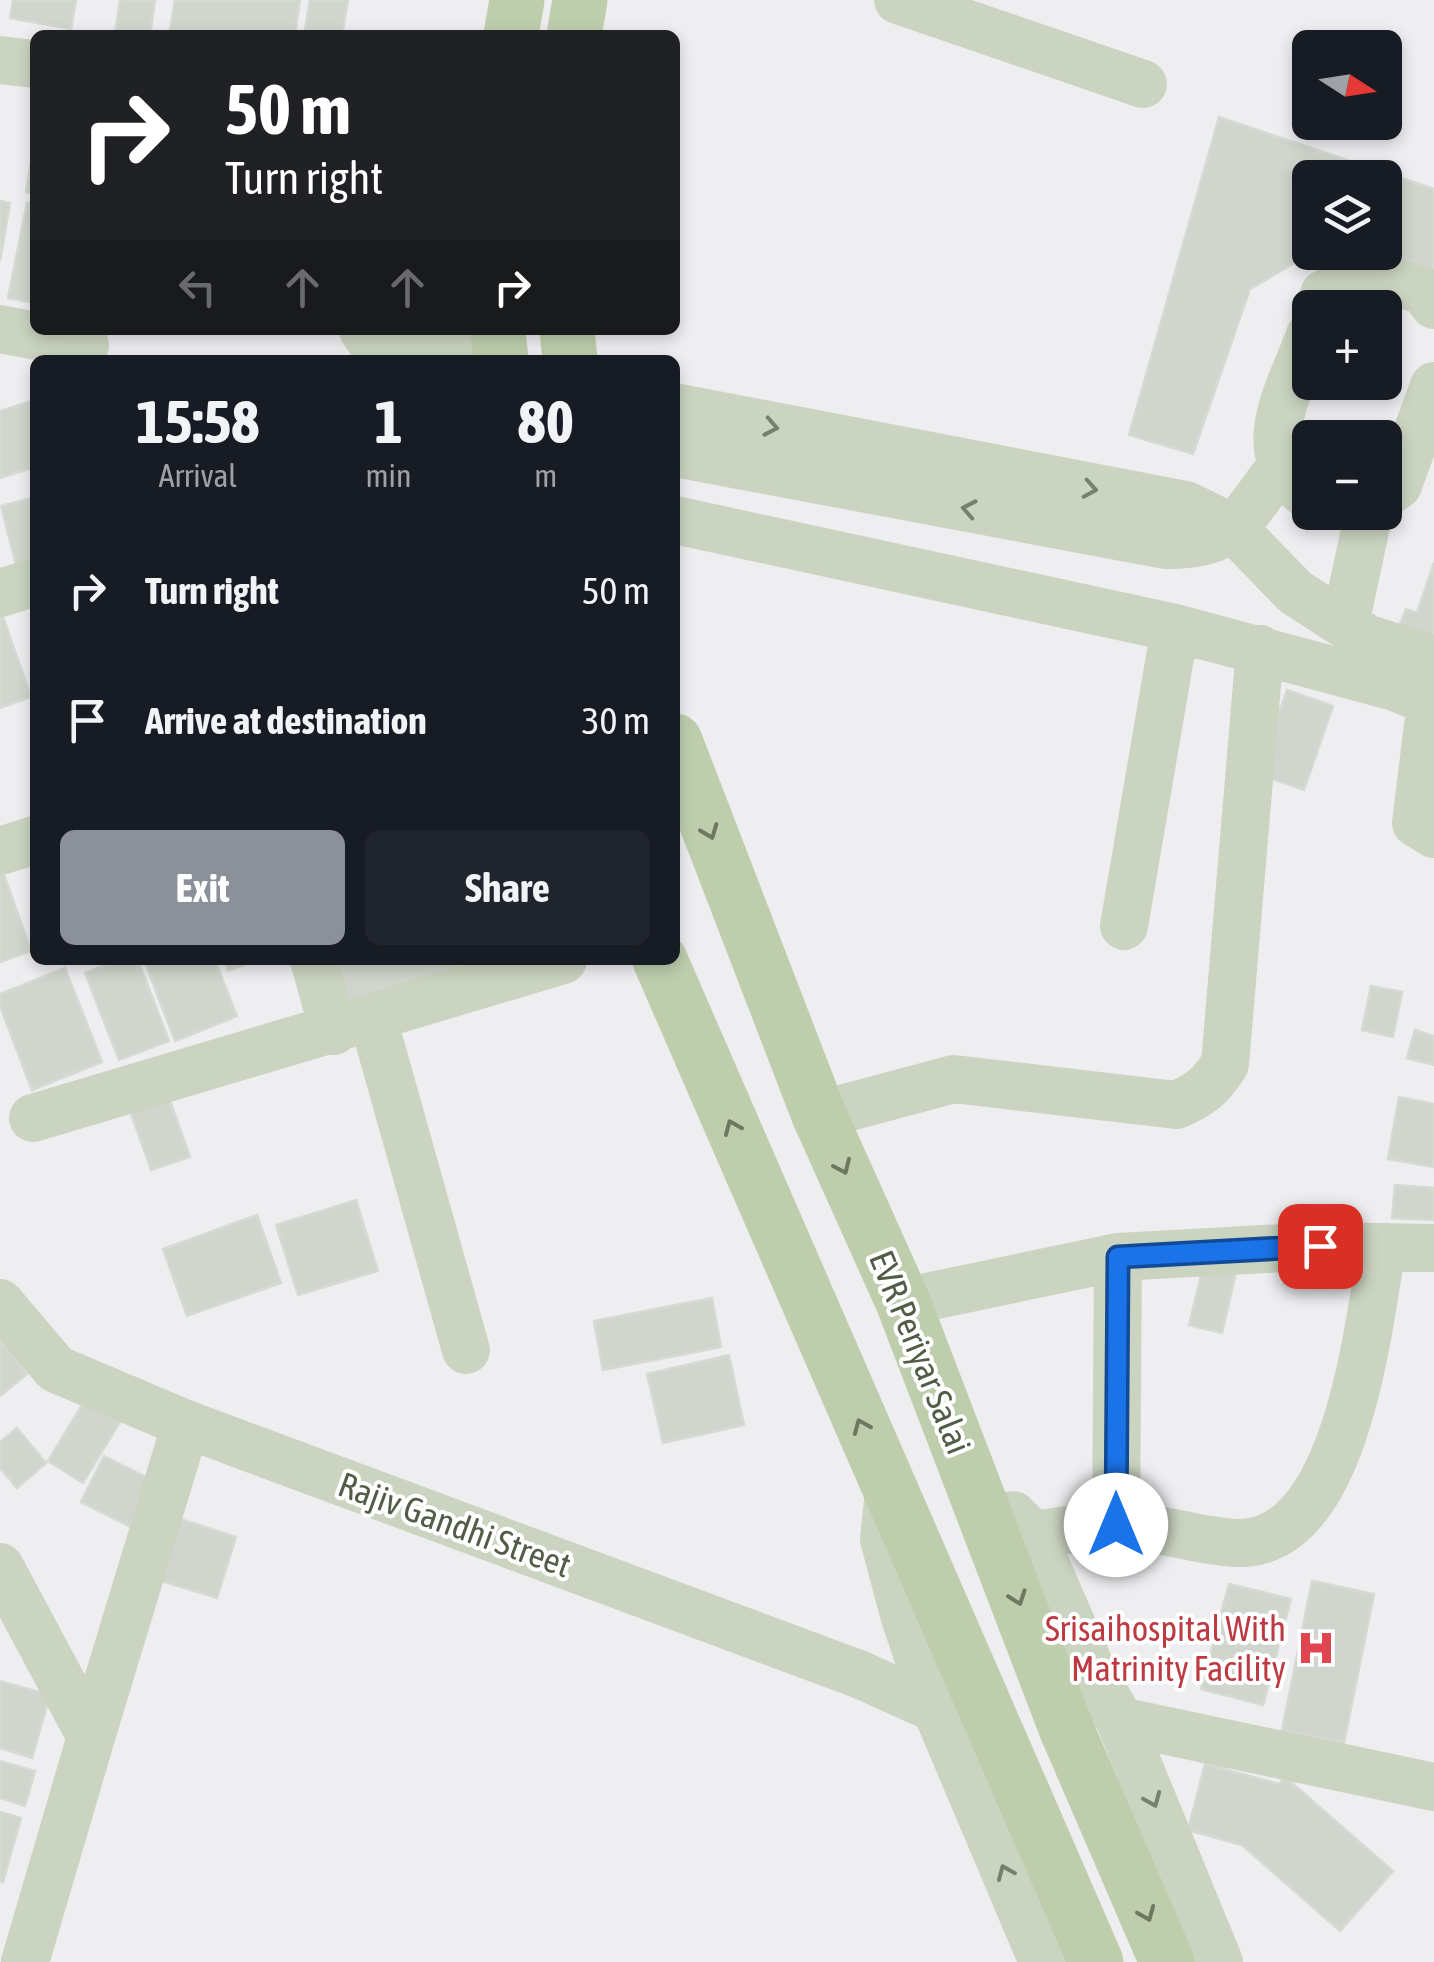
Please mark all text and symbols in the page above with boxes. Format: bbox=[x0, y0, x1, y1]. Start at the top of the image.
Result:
north arrow bbox=[1292, 30, 1402, 140]
map controls bbox=[1292, 30, 1402, 530]
text: 50 m bbox=[225, 69, 351, 149]
icon: right bbox=[60, 70, 190, 200]
text: Turn right bbox=[225, 152, 383, 204]
button: layers bbox=[1292, 160, 1402, 270]
icon: left bbox=[170, 260, 225, 315]
icon: ahead bbox=[275, 260, 330, 315]
icon: ahead bbox=[380, 260, 435, 315]
icon: right bbox=[485, 260, 540, 315]
button: + bbox=[1292, 290, 1402, 400]
text: 15:58 bbox=[136, 387, 260, 456]
text: 1 bbox=[374, 387, 403, 456]
text: 80 bbox=[518, 387, 574, 456]
one-way arrow bbox=[762, 415, 779, 436]
button: − bbox=[1292, 420, 1402, 530]
text: Arrival bbox=[159, 457, 237, 494]
text: min bbox=[366, 457, 412, 494]
text: m bbox=[534, 457, 557, 494]
one-way arrow bbox=[1081, 478, 1098, 499]
one-way arrow bbox=[960, 499, 977, 520]
icon: right bbox=[60, 563, 115, 618]
text: Turn right bbox=[145, 569, 279, 612]
text: 50 m bbox=[582, 569, 650, 612]
icon: arrive bbox=[60, 693, 115, 748]
text: Arrive at destination bbox=[145, 699, 427, 742]
text: 30 m bbox=[582, 699, 650, 742]
one-way arrow bbox=[699, 823, 719, 840]
button: Exit bbox=[60, 830, 345, 945]
button: Share bbox=[365, 830, 650, 945]
one-way arrow bbox=[724, 1119, 744, 1137]
one-way arrow bbox=[831, 1157, 851, 1175]
pin bbox=[1278, 1204, 1363, 1289]
icon: arrive bbox=[1293, 1219, 1348, 1274]
street label: EVR Periyar Salai bbox=[862, 1245, 980, 1459]
one-way arrow bbox=[853, 1418, 873, 1436]
street label: Rajiv Gandhi Street bbox=[333, 1463, 577, 1585]
position arrow bbox=[1064, 1473, 1168, 1577]
one-way arrow bbox=[1006, 1588, 1027, 1605]
place label: Srisaihospital With Matrinity Facility bbox=[1045, 1608, 1286, 1688]
hospital icon: Srisaihospital With Matrinity Facility bbox=[1295, 1627, 1337, 1669]
one-way arrow bbox=[1141, 1789, 1161, 1807]
one-way arrow bbox=[997, 1864, 1017, 1882]
one-way arrow bbox=[1135, 1904, 1155, 1922]

